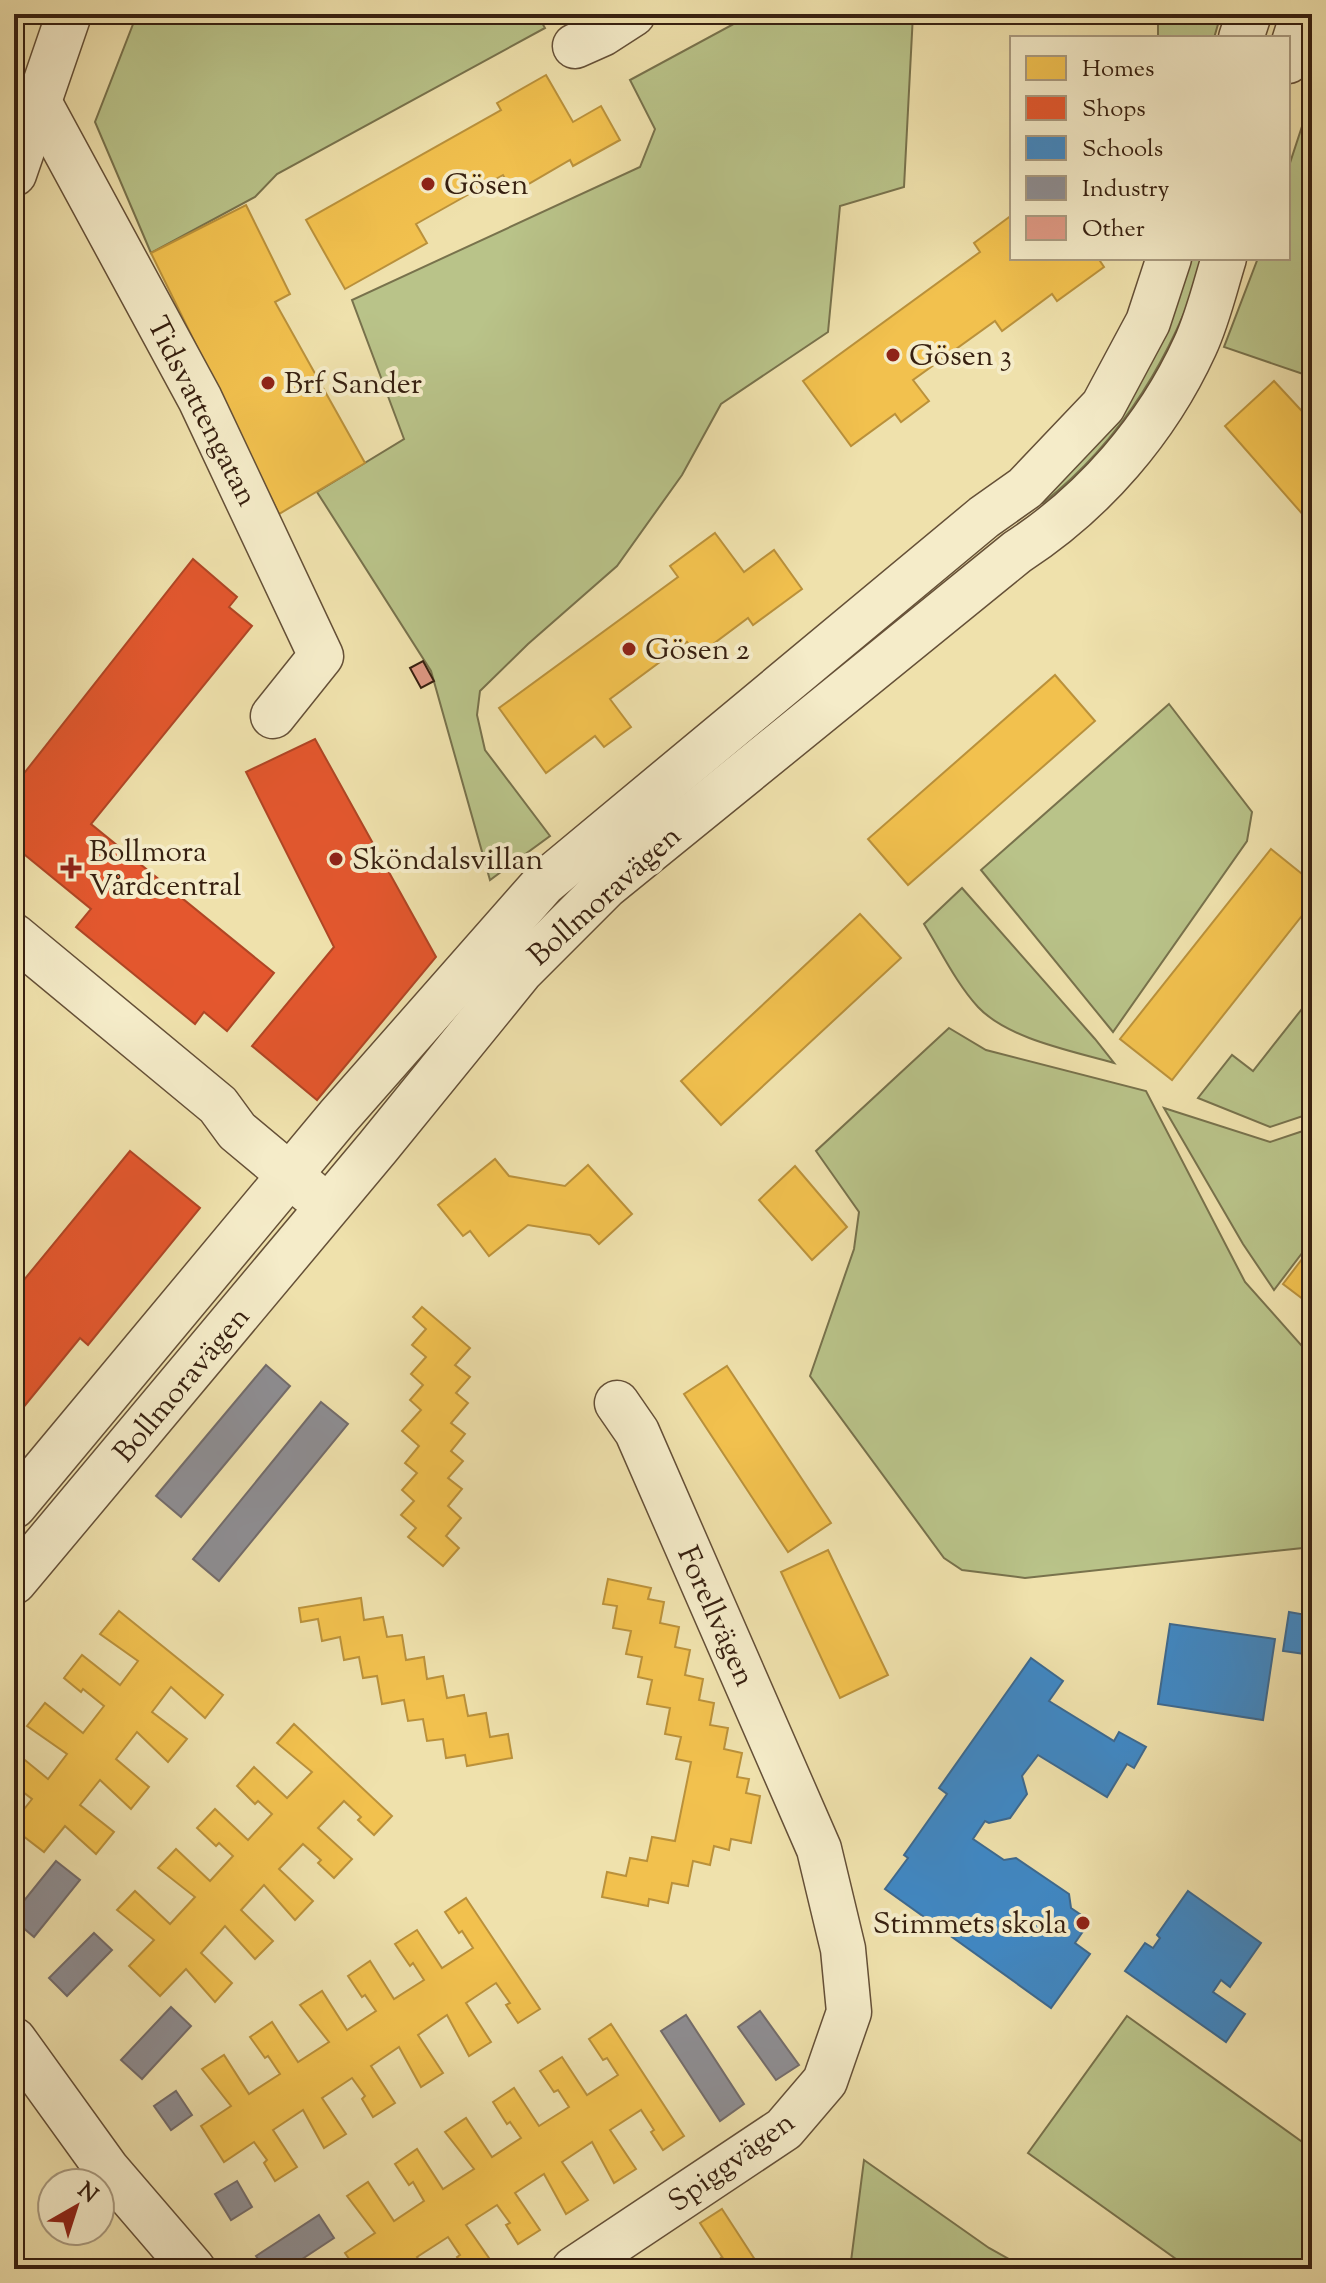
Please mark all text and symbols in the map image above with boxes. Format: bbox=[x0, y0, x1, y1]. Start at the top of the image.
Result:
legend bbox=[1010, 36, 1290, 260]
text: Homes bbox=[1082, 53, 1154, 87]
text: Shops bbox=[1082, 93, 1146, 127]
text: Schools bbox=[1082, 133, 1163, 167]
place label: Gösen bbox=[444, 165, 529, 208]
text: Industry bbox=[1082, 173, 1170, 207]
marker: Gösen bbox=[419, 175, 437, 193]
text: Other bbox=[1082, 213, 1145, 247]
street label: Tidsvattengatan bbox=[134, 310, 267, 515]
place label: Gösen 3 bbox=[909, 336, 1012, 379]
marker: Gösen 3 bbox=[884, 346, 902, 364]
place label: Brf Sander bbox=[284, 364, 422, 407]
marker: Brf Sander bbox=[259, 374, 277, 392]
place label: Gösen 2 bbox=[645, 630, 750, 673]
marker: Gösen 2 bbox=[620, 640, 638, 658]
street label: Bollmoravägen bbox=[520, 816, 692, 977]
place label: Bollmora Vårdcentral bbox=[89, 832, 241, 909]
place label: Sköndalsvillan bbox=[352, 840, 543, 883]
marker: Sköndalsvillan bbox=[327, 850, 345, 868]
marker: Bollmora Vårdcentral bbox=[60, 857, 82, 879]
street label: Bollmoravägen bbox=[104, 1298, 262, 1473]
street label: Forellvägen bbox=[665, 1540, 765, 1694]
place label: Stimmets skola bbox=[873, 1904, 1067, 1947]
marker: Stimmets skola bbox=[1074, 1914, 1092, 1932]
street label: Spiggvägen bbox=[660, 2102, 805, 2224]
north arrow bbox=[36, 2167, 116, 2247]
text: N bbox=[70, 2176, 104, 2212]

